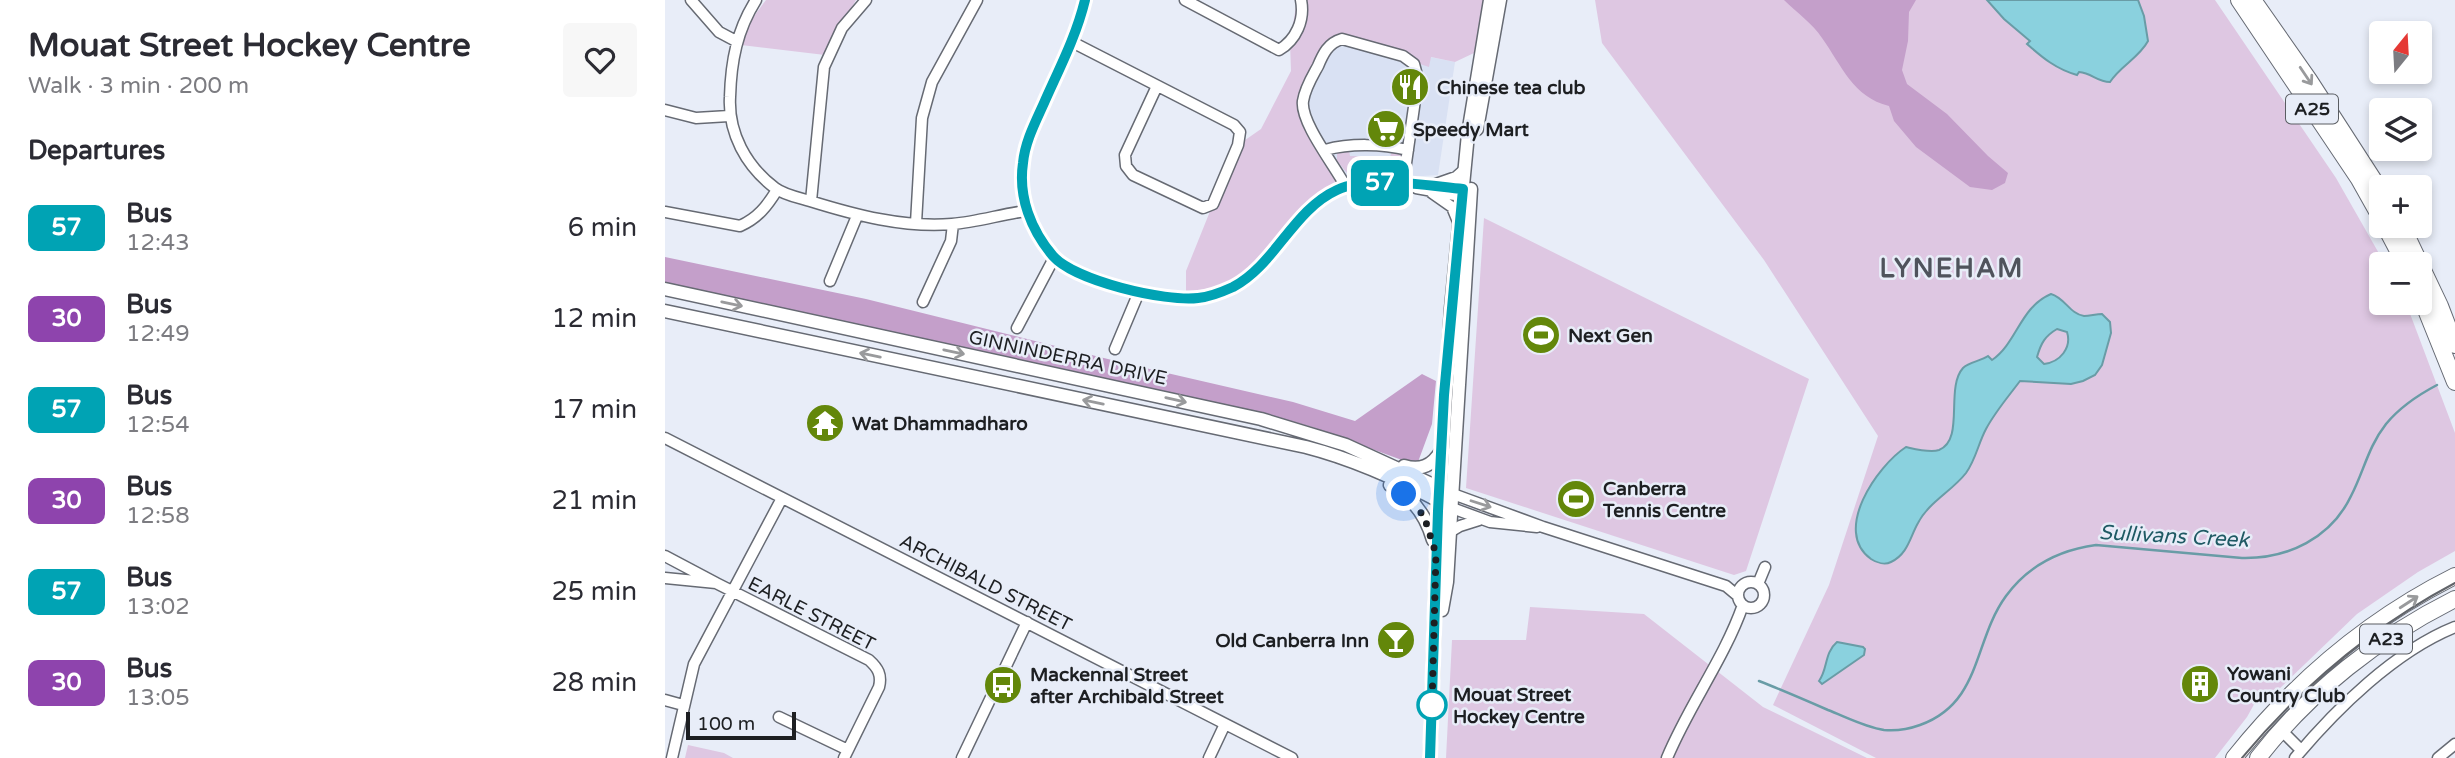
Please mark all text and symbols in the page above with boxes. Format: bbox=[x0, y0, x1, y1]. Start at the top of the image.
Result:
north arrow bbox=[2369, 21, 2433, 84]
map controls bbox=[2369, 21, 2432, 315]
button: heart bbox=[563, 23, 637, 97]
text: Mouat Street Hockey Centre bbox=[28, 26, 471, 65]
restaurant icon: Chinese tea club bbox=[1389, 66, 1431, 108]
one-way arrow bbox=[2299, 66, 2313, 85]
text: Walk · 3 min · 200 m bbox=[28, 72, 249, 100]
place label: Chinese tea club bbox=[1437, 77, 1586, 99]
road number: A25 bbox=[2286, 94, 2338, 124]
button: layers bbox=[2369, 98, 2432, 161]
supermarket icon: Speedy Mart bbox=[1365, 108, 1407, 150]
place label: Speedy Mart bbox=[1413, 119, 1529, 142]
text: Departures bbox=[28, 135, 165, 166]
line badge: 57 bbox=[1349, 160, 1411, 206]
text: 57 bbox=[1365, 168, 1395, 197]
button: + bbox=[2369, 175, 2432, 238]
text: Bus bbox=[126, 198, 172, 229]
text: 6 min bbox=[568, 212, 637, 243]
text: 57 bbox=[51, 213, 82, 242]
text: 12:43 bbox=[126, 229, 190, 257]
button: − bbox=[2369, 252, 2432, 315]
district label: LYNEHAM bbox=[1880, 253, 2024, 284]
text: Bus bbox=[126, 289, 172, 320]
one-way arrow bbox=[720, 297, 743, 311]
text: 12 min bbox=[551, 303, 637, 334]
text: 30 bbox=[51, 304, 82, 333]
sports icon: Next Gen bbox=[1520, 314, 1562, 356]
text: 12:49 bbox=[126, 320, 190, 348]
place label: Next Gen bbox=[1568, 325, 1653, 347]
street label: GINNINDERRA DRIVE bbox=[967, 326, 1169, 390]
one-way arrow bbox=[942, 345, 965, 359]
one-way arrow bbox=[859, 347, 882, 361]
text: Bus bbox=[126, 380, 172, 411]
text: 17 min bbox=[551, 394, 637, 425]
one-way arrow bbox=[1082, 394, 1105, 408]
one-way arrow bbox=[1164, 394, 1187, 407]
text: 57 bbox=[51, 395, 82, 424]
temple icon: Wat Dhammadharo bbox=[804, 402, 846, 444]
text: 12:54 bbox=[126, 411, 190, 439]
place label: Wat Dhammadharo bbox=[852, 413, 1028, 435]
text: Bus bbox=[126, 471, 172, 502]
your location bbox=[1386, 476, 1421, 511]
sports icon: Canberra Tennis Centre bbox=[1555, 478, 1597, 520]
place label: Canberra Tennis Centre bbox=[1602, 478, 1726, 522]
text: 21 min bbox=[551, 485, 637, 516]
text: 30 bbox=[51, 486, 82, 515]
one-way arrow bbox=[1469, 499, 1491, 511]
text: 12:58 bbox=[126, 502, 190, 530]
water label: Sullivans Creek bbox=[2099, 520, 2251, 553]
street label: ARCHIBALD STREET bbox=[896, 530, 1076, 636]
text: Bus bbox=[126, 562, 172, 593]
street label: EARLE STREET bbox=[744, 572, 879, 656]
text: 25 min bbox=[551, 576, 637, 607]
text: 57 bbox=[51, 577, 82, 606]
text: 13:02 bbox=[126, 593, 190, 621]
one-way arrow bbox=[2399, 594, 2419, 608]
bar icon: Old Canberra Inn bbox=[1375, 619, 1417, 661]
road number: A23 bbox=[2360, 624, 2412, 654]
place label: Old Canberra Inn bbox=[1215, 630, 1369, 652]
text: Bus bbox=[126, 653, 172, 684]
building icon: Yowani Country Club bbox=[2179, 663, 2221, 705]
place label: Yowani Country Club bbox=[2227, 663, 2346, 708]
bus stop icon: Mackennal Street after Archibald Street bbox=[982, 664, 1024, 706]
place label: Mackennal Street after Archibald Street bbox=[1030, 664, 1224, 708]
text: 28 min bbox=[551, 667, 637, 698]
text: 30 bbox=[51, 668, 82, 697]
text: 13:05 bbox=[126, 684, 190, 712]
place label: Mouat Street Hockey Centre bbox=[1453, 684, 1585, 729]
marker: Mouat Street Hockey Centre bbox=[1417, 690, 1447, 720]
scale bar bbox=[686, 709, 796, 741]
text: 100 m bbox=[697, 713, 755, 735]

